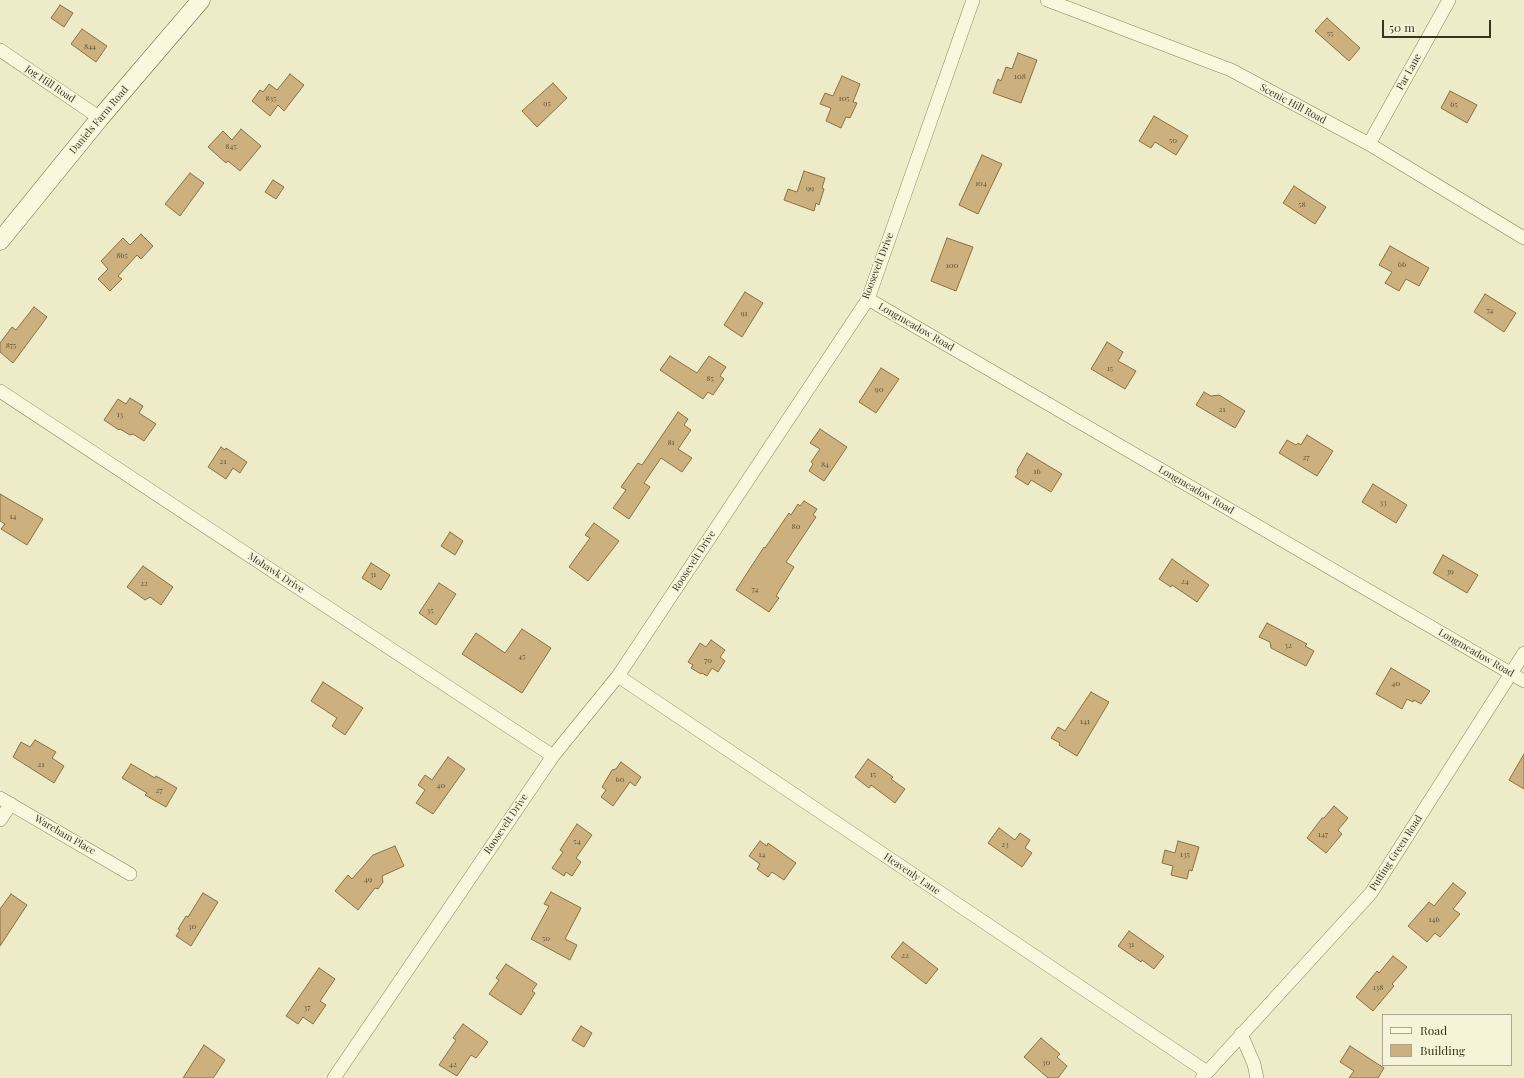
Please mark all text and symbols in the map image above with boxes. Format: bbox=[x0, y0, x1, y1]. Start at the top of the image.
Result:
scale bar bbox=[1384, 12, 1493, 38]
text: 50 m bbox=[1389, 19, 1415, 35]
house number: 55 bbox=[1327, 28, 1333, 38]
house number: 844 bbox=[84, 41, 96, 51]
street label: Par Lane bbox=[1394, 52, 1424, 92]
street label: Jog Hill Road bbox=[23, 63, 77, 105]
house number: 108 bbox=[1014, 71, 1026, 81]
street label: Scenic Hill Road bbox=[1258, 82, 1328, 126]
street label: Daniels Farm Road bbox=[67, 84, 131, 156]
house number: 835 bbox=[266, 93, 276, 103]
house number: 105 bbox=[838, 93, 850, 103]
house number: 95 bbox=[543, 98, 551, 108]
house number: 65 bbox=[1450, 99, 1458, 109]
house number: 50 bbox=[1169, 135, 1177, 145]
house number: 845 bbox=[225, 141, 237, 151]
house number: 104 bbox=[975, 178, 987, 188]
house number: 99 bbox=[806, 183, 814, 193]
house number: 58 bbox=[1298, 199, 1306, 209]
street label: Roosevelt Drive bbox=[860, 231, 896, 301]
house number: 865 bbox=[116, 250, 128, 260]
house number: 66 bbox=[1398, 259, 1406, 269]
house number: 100 bbox=[946, 260, 958, 270]
street label: Longmeadow Road bbox=[876, 300, 956, 354]
house number: 74 bbox=[1487, 305, 1493, 315]
house number: 91 bbox=[740, 308, 748, 318]
house number: 875 bbox=[6, 340, 16, 350]
house number: 15 bbox=[1107, 363, 1113, 373]
house number: 85 bbox=[706, 373, 714, 383]
house number: 90 bbox=[875, 384, 883, 394]
house number: 21 bbox=[1219, 404, 1225, 414]
house number: 13 bbox=[117, 409, 123, 419]
house number: 81 bbox=[667, 437, 675, 447]
house number: 27 bbox=[1302, 452, 1310, 462]
house number: 21 bbox=[220, 456, 226, 466]
house number: 84 bbox=[821, 459, 829, 469]
street label: Longmeadow Road bbox=[1156, 463, 1236, 517]
house number: 16 bbox=[1033, 466, 1041, 476]
house number: 33 bbox=[1379, 497, 1387, 507]
house number: 14 bbox=[10, 511, 16, 521]
house number: 80 bbox=[792, 521, 800, 531]
street label: Roosevelt Drive bbox=[670, 528, 718, 594]
street label: Mohawk Drive bbox=[246, 550, 306, 596]
house number: 39 bbox=[1446, 566, 1454, 576]
house number: 31 bbox=[370, 569, 376, 579]
house number: 24 bbox=[1181, 576, 1189, 586]
house number: 22 bbox=[140, 578, 148, 588]
house number: 74 bbox=[752, 584, 758, 594]
house number: 35 bbox=[427, 605, 433, 615]
street label: Longmeadow Road bbox=[1436, 626, 1516, 680]
house number: 32 bbox=[1284, 640, 1292, 650]
house number: 45 bbox=[518, 651, 526, 661]
house number: 70 bbox=[704, 655, 712, 665]
house number: 40 bbox=[1392, 678, 1400, 688]
house number: 141 bbox=[1080, 716, 1090, 726]
house number: 21 bbox=[38, 759, 44, 769]
house number: 15 bbox=[870, 769, 876, 779]
house number: 60 bbox=[616, 774, 624, 784]
house number: 40 bbox=[437, 780, 445, 790]
house number: 27 bbox=[155, 785, 163, 795]
street label: Roosevelt Drive bbox=[481, 792, 531, 856]
street label: Wareham Place bbox=[32, 813, 98, 857]
street label: Putting Green Road bbox=[1367, 813, 1425, 893]
house number: 147 bbox=[1318, 829, 1328, 839]
house number: 54 bbox=[573, 836, 581, 846]
house number: 23 bbox=[1001, 839, 1009, 849]
house number: 14 bbox=[759, 849, 765, 859]
house number: 135 bbox=[1180, 849, 1190, 859]
street label: Heavenly Lane bbox=[881, 851, 943, 897]
house number: 49 bbox=[364, 874, 372, 884]
house number: 146 bbox=[1428, 914, 1440, 924]
house number: 30 bbox=[188, 921, 196, 931]
house number: 50 bbox=[542, 933, 550, 943]
house number: 31 bbox=[1128, 939, 1134, 949]
house number: 22 bbox=[901, 950, 909, 960]
house number: 138 bbox=[1373, 982, 1383, 992]
house number: 37 bbox=[304, 1002, 310, 1012]
legend bbox=[1382, 1014, 1512, 1066]
text: Road bbox=[1420, 1022, 1447, 1038]
text: Building bbox=[1420, 1042, 1465, 1058]
house number: 30 bbox=[1042, 1057, 1050, 1067]
house number: 42 bbox=[449, 1059, 457, 1069]

